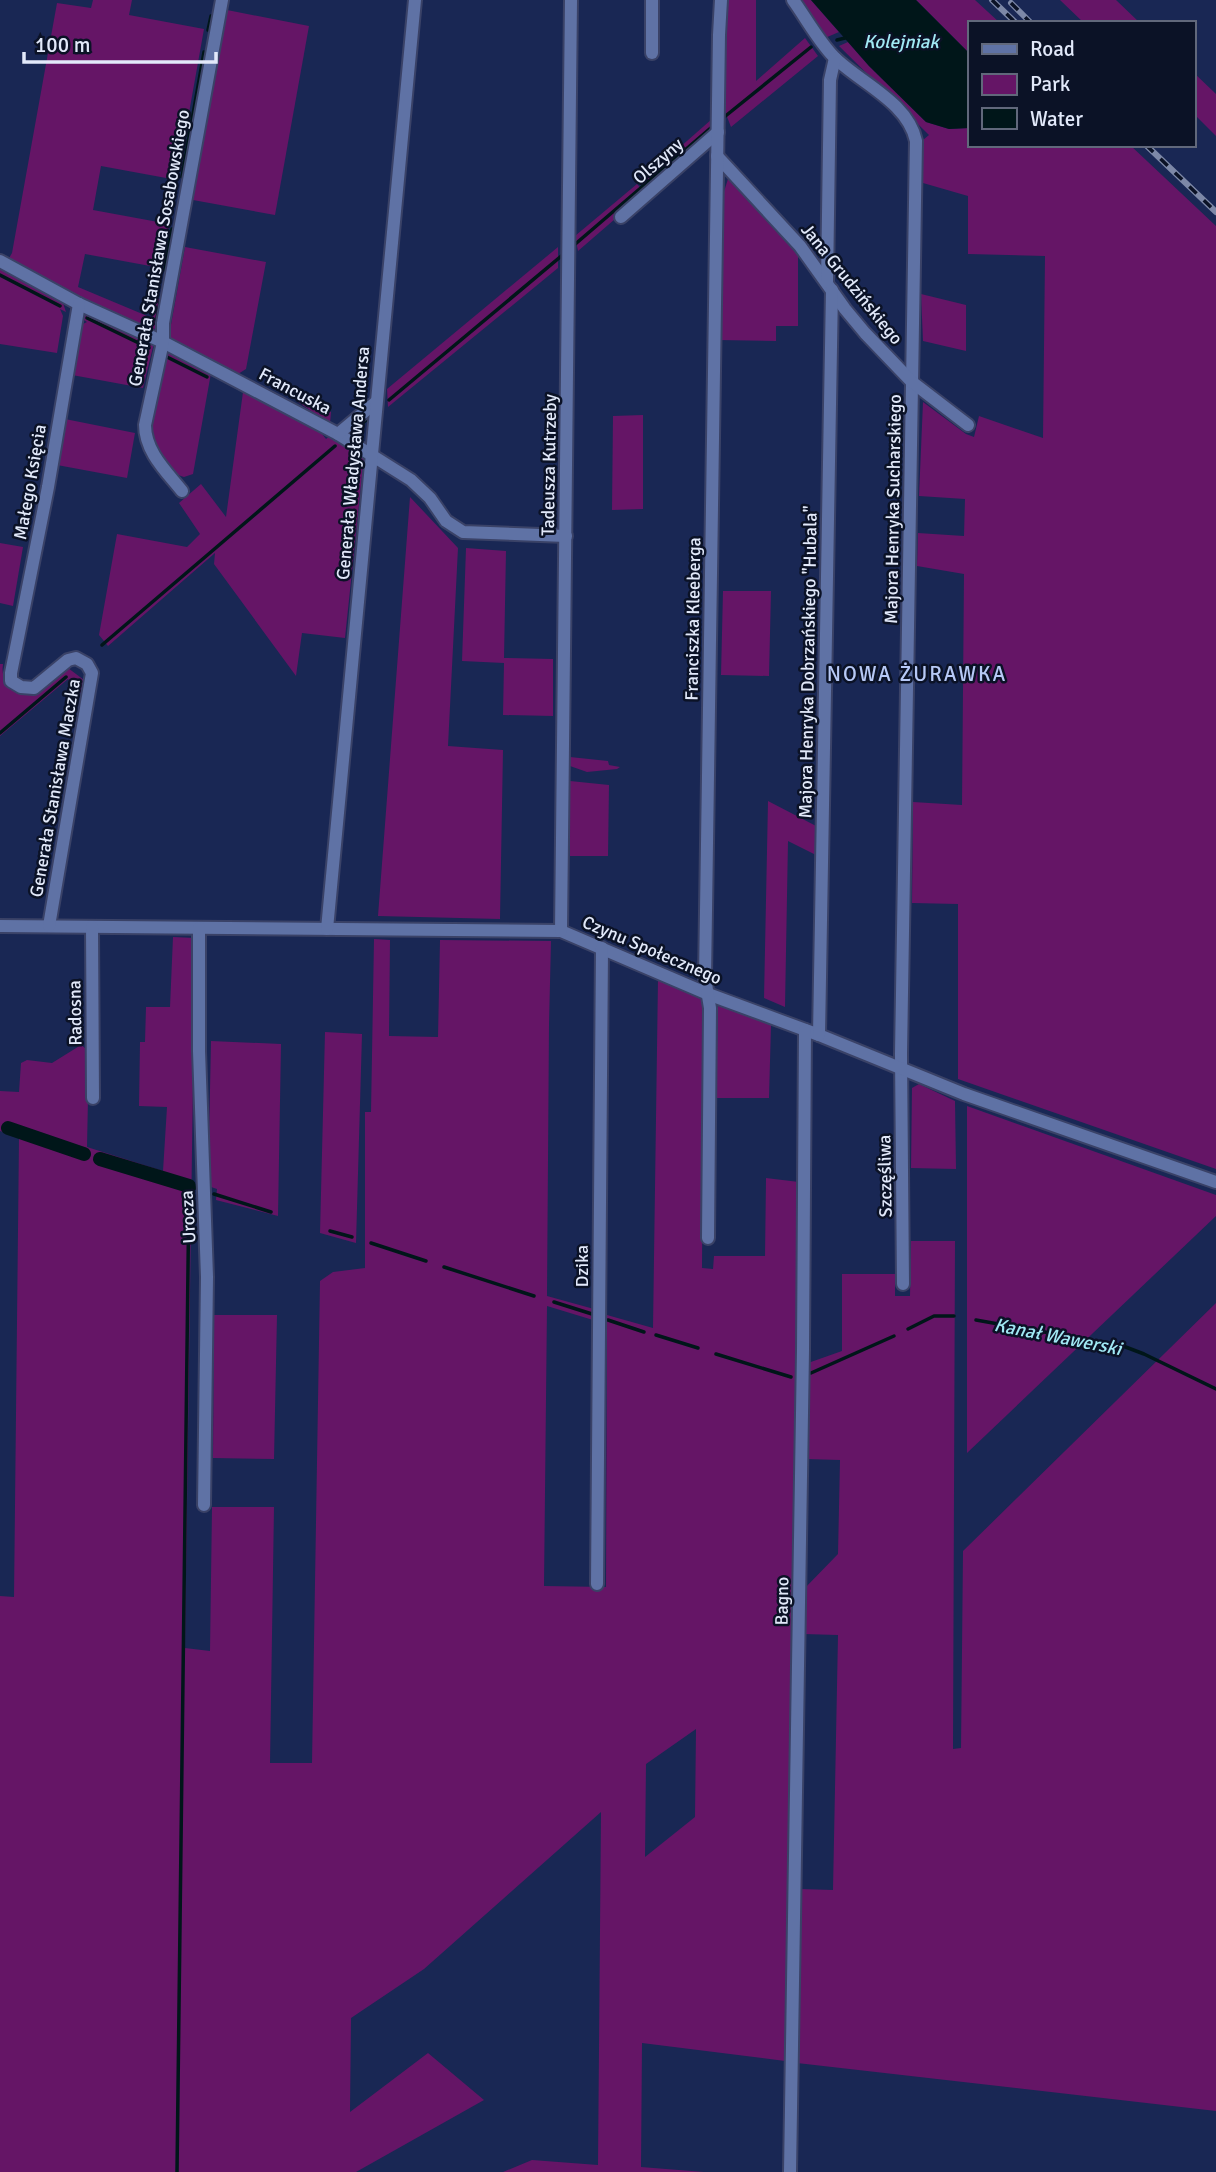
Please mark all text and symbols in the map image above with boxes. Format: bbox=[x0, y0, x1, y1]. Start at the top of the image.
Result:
scale bar bbox=[24, 21, 217, 65]
legend bbox=[968, 21, 1195, 147]
water label: Kolejniak bbox=[863, 30, 940, 54]
text: 100 m bbox=[35, 32, 90, 58]
text: Road bbox=[1030, 36, 1075, 62]
text: Park bbox=[1030, 71, 1071, 97]
text: Water bbox=[1030, 106, 1083, 132]
street label: Generała Stanisława Sosabowskiego bbox=[124, 108, 194, 388]
street label: Olszyny bbox=[628, 133, 688, 189]
street label: Jana Grudzińskiego bbox=[796, 219, 908, 349]
street label: Generała Władysława Andersa bbox=[332, 345, 374, 581]
street label: Francuska bbox=[255, 363, 335, 419]
street label: Tadeusza Kutrzeby bbox=[537, 393, 561, 536]
street label: Majora Henryka Sucharskiego bbox=[880, 394, 906, 624]
street label: Małego Księcia bbox=[9, 423, 51, 541]
street label: Majora Henryka Dobrzańskiego "Hubala" bbox=[794, 505, 822, 819]
street label: Franciszka Kleeberga bbox=[681, 537, 705, 701]
district label: NOWA ŻURAWKA bbox=[827, 661, 1007, 687]
street label: Generała Stanisława Maczka bbox=[25, 677, 85, 899]
street label: Czynu Społecznego bbox=[579, 911, 725, 989]
street label: Radosna bbox=[63, 980, 87, 1046]
street label: Szczęśliwa bbox=[873, 1134, 897, 1218]
street label: Urocza bbox=[176, 1190, 200, 1244]
street label: Dzika bbox=[571, 1245, 593, 1287]
water label: Kanał Wawerski bbox=[992, 1313, 1125, 1361]
street label: Bagno bbox=[771, 1576, 793, 1626]

